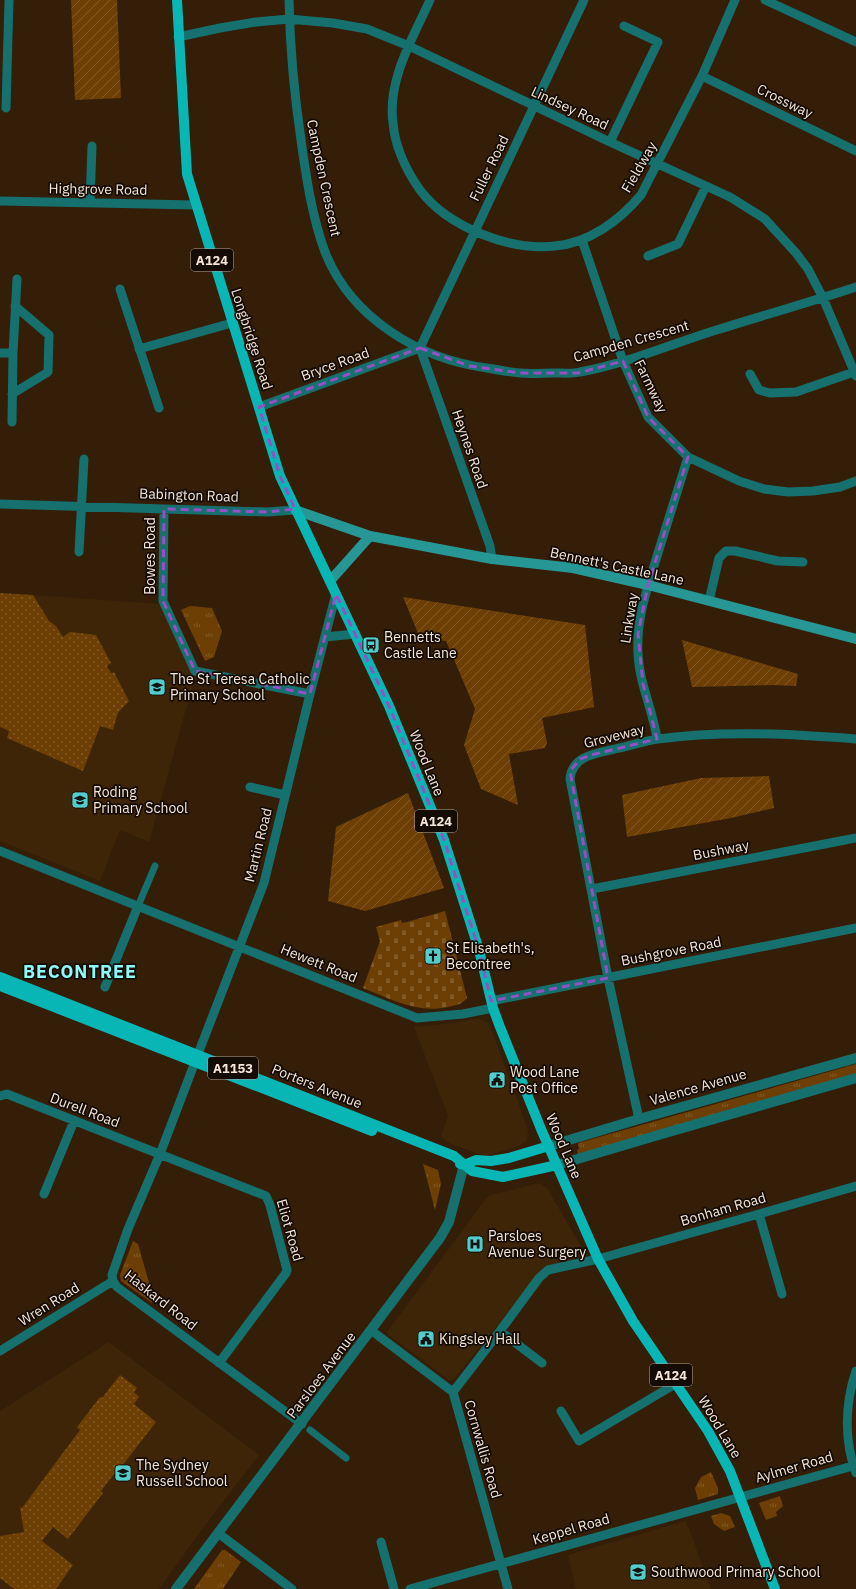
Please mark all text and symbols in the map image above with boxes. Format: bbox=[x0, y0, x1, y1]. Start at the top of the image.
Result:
street label: Crossway bbox=[754, 80, 816, 122]
street label: Lindsey Road bbox=[528, 82, 612, 134]
street label: Campden Crescent bbox=[303, 118, 345, 238]
street label: Fuller Road bbox=[465, 132, 513, 204]
street label: Fieldway bbox=[617, 138, 661, 196]
street label: Highgrove Road bbox=[48, 179, 148, 199]
road number: A124 bbox=[191, 249, 233, 271]
street label: Longbridge Road bbox=[227, 286, 277, 392]
street label: Campden Crescent bbox=[571, 316, 691, 366]
street label: Bryce Road bbox=[298, 343, 372, 385]
street label: Farmway bbox=[630, 356, 672, 416]
street label: Heynes Road bbox=[448, 407, 492, 491]
street label: Babington Road bbox=[139, 484, 239, 506]
street label: Bowes Road bbox=[141, 517, 159, 595]
street label: Bennett's Castle Lane bbox=[548, 543, 686, 589]
street label: Linkway bbox=[616, 591, 642, 645]
place label: Bennetts Castle Lane bbox=[384, 628, 457, 662]
bus stop icon: Bennetts Castle Lane bbox=[361, 635, 381, 655]
place label: The St Teresa Catholic Primary School bbox=[170, 670, 310, 704]
school or university icon: The St Teresa Catholic Primary School bbox=[147, 677, 167, 697]
street label: Groveway bbox=[582, 720, 646, 752]
street label: Wood Lane bbox=[406, 727, 448, 799]
place label: Roding Primary School bbox=[93, 783, 188, 817]
school or university icon: Roding Primary School bbox=[70, 790, 90, 810]
street label: Martin Road bbox=[240, 806, 276, 884]
road number: A124 bbox=[415, 810, 457, 832]
street label: Bushway bbox=[691, 836, 751, 864]
street label: Bushgrove Road bbox=[619, 932, 723, 970]
street label: Hewett Road bbox=[278, 939, 360, 987]
place label: St Elisabeth's, Becontree bbox=[446, 939, 535, 973]
church icon: St Elisabeth's, Becontree bbox=[423, 946, 443, 966]
district label: BECONTREE bbox=[23, 960, 137, 983]
road number: A1153 bbox=[208, 1057, 258, 1079]
street label: Porters Avenue bbox=[269, 1060, 365, 1112]
place label: Wood Lane Post Office bbox=[510, 1063, 580, 1097]
street label: Valence Avenue bbox=[648, 1065, 749, 1109]
public building icon: Wood Lane Post Office bbox=[487, 1070, 507, 1090]
street label: Durell Road bbox=[48, 1088, 122, 1132]
street label: Wood Lane bbox=[542, 1111, 586, 1182]
street label: Bonham Road bbox=[678, 1188, 768, 1230]
street label: Eliot Road bbox=[273, 1197, 307, 1263]
place label: Parsloes Avenue Surgery bbox=[488, 1227, 586, 1261]
hospital icon: Parsloes Avenue Surgery bbox=[465, 1234, 485, 1254]
street label: Haskard Road bbox=[121, 1266, 201, 1334]
street label: Wren Road bbox=[15, 1278, 83, 1330]
street label: Parsloes Avenue bbox=[283, 1328, 360, 1422]
public building icon: Kingsley Hall bbox=[416, 1329, 436, 1349]
place label: Kingsley Hall bbox=[439, 1330, 520, 1348]
road number: A124 bbox=[650, 1364, 692, 1386]
street label: Wood Lane bbox=[694, 1393, 746, 1462]
street label: Cornwallis Road bbox=[460, 1398, 506, 1500]
street label: Aylmer Road bbox=[753, 1447, 835, 1487]
place label: The Sydney Russell School bbox=[136, 1456, 228, 1490]
school or university icon: The Sydney Russell School bbox=[113, 1463, 133, 1483]
street label: Keppel Road bbox=[530, 1509, 612, 1549]
school or university icon: Southwood Primary School bbox=[628, 1562, 648, 1582]
place label: Southwood Primary School bbox=[651, 1563, 821, 1581]

